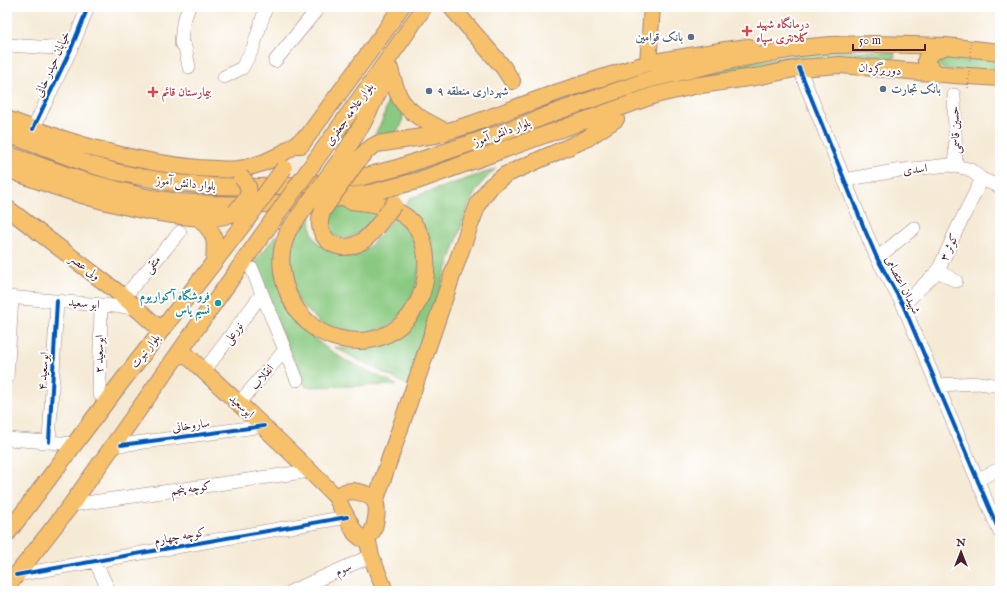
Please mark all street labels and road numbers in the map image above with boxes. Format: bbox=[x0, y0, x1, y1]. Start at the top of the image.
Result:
street label: خیابان حیدر خانی bbox=[31, 29, 74, 100]
street label: دوربرگردان bbox=[858, 59, 902, 79]
street label: بلوار علامه جعفری bbox=[322, 80, 377, 149]
street label: حسین قاسمی bbox=[947, 106, 965, 154]
street label: بلوار دانش آموز bbox=[470, 114, 533, 151]
street label: اسدی bbox=[902, 161, 928, 178]
street label: بلوار دانش آموز bbox=[154, 172, 217, 195]
street label: کوثر ۳ bbox=[937, 231, 962, 263]
street label: ولی عصر bbox=[65, 250, 103, 284]
street label: متقی bbox=[141, 252, 165, 277]
street label: شهیدان اعتصامی bbox=[881, 254, 924, 317]
street label: ابو سعید bbox=[68, 295, 101, 312]
street label: نورعلی bbox=[220, 319, 247, 348]
street label: بلوار نبوت bbox=[127, 331, 164, 372]
street label: ابوسعید ۲ bbox=[92, 334, 107, 373]
street label: ابوسعید ۴ bbox=[35, 351, 52, 391]
street label: انقلاب bbox=[247, 361, 278, 393]
street label: ابوسعید bbox=[226, 391, 258, 422]
street label: ساروخانی bbox=[171, 415, 211, 436]
street label: کوچه پنجم bbox=[170, 478, 213, 502]
street label: کوچه چهارم bbox=[153, 525, 208, 551]
street label: سوم bbox=[333, 559, 355, 582]

